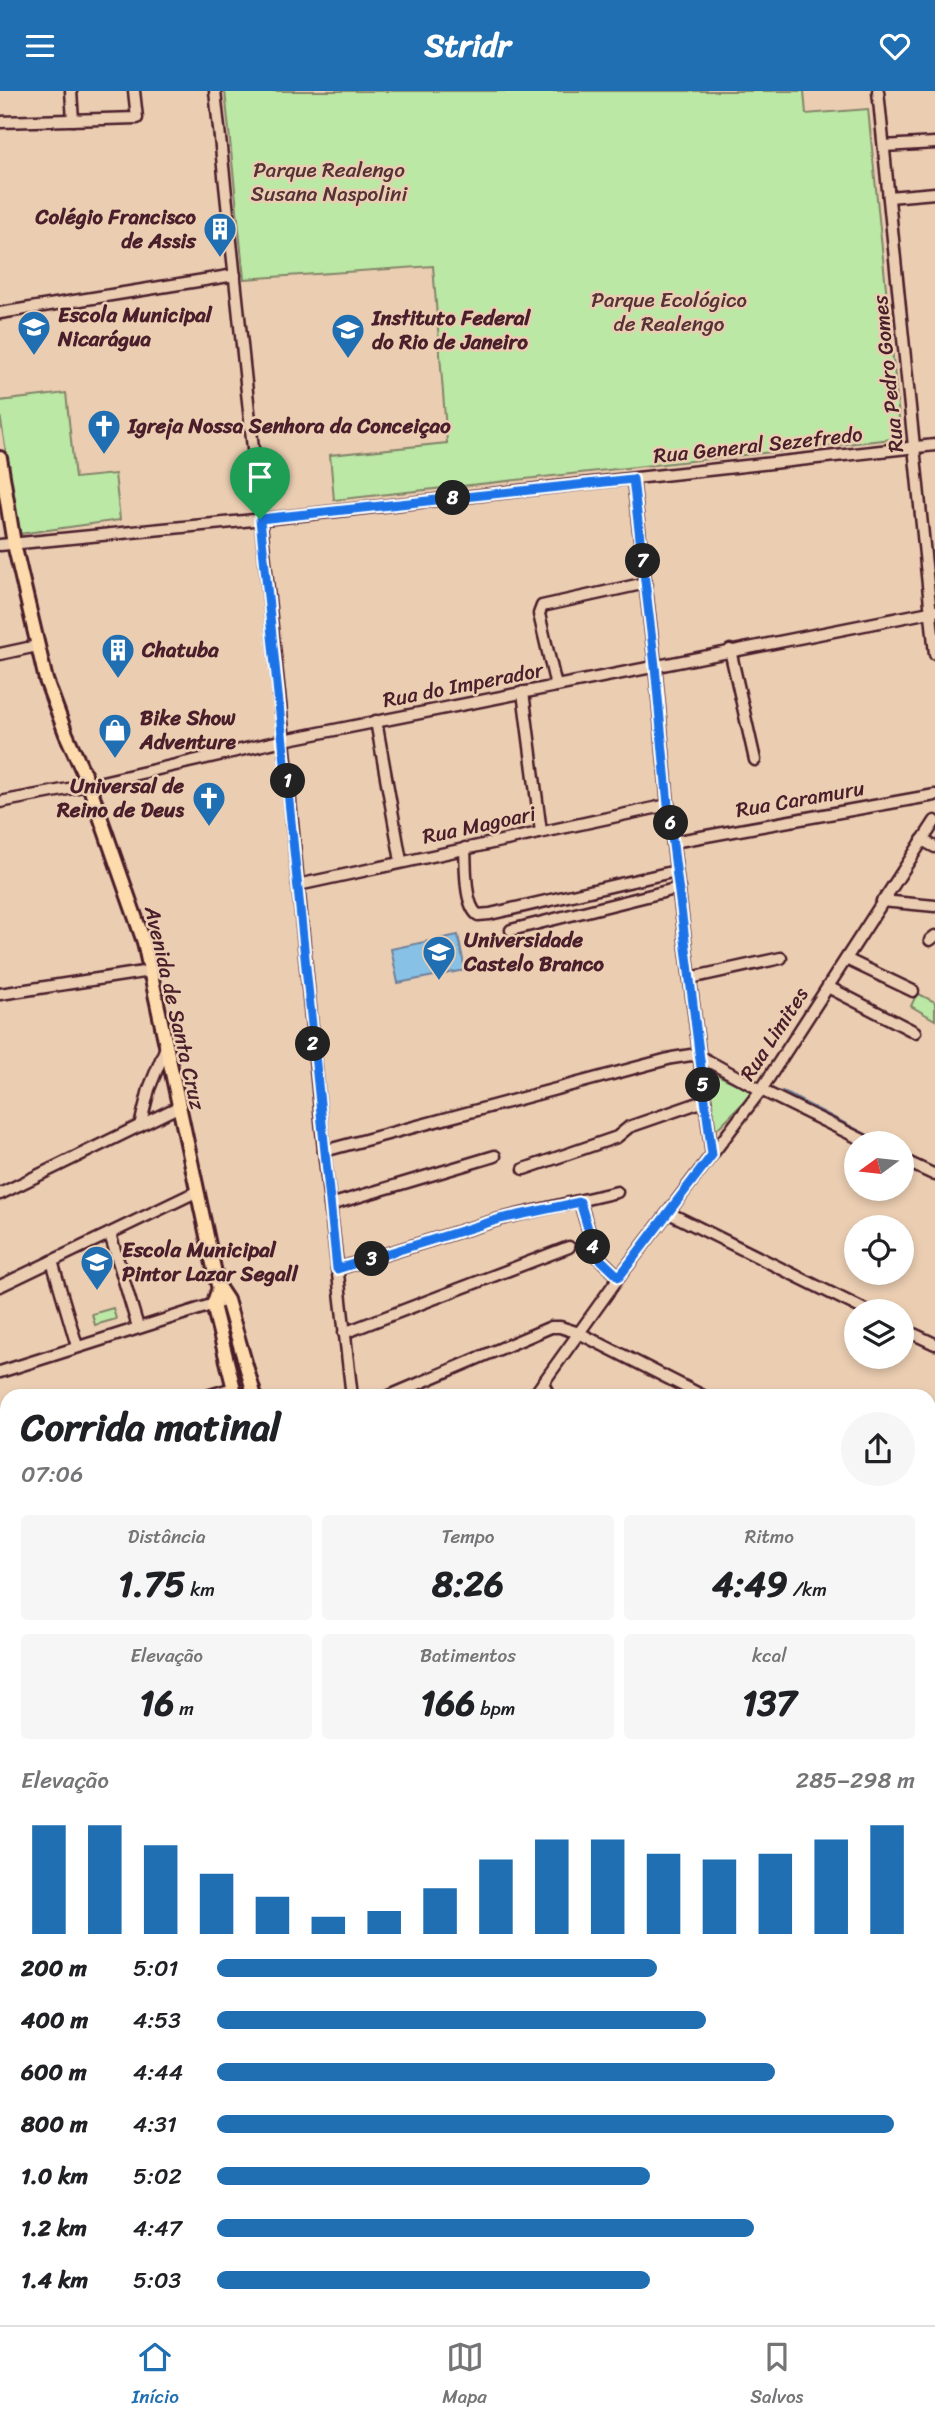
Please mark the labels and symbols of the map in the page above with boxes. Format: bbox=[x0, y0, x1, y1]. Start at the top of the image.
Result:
park label: Parque Realengo Susana Naspolini bbox=[251, 151, 408, 213]
place label: Colégio Francisco de Assis bbox=[35, 198, 197, 260]
building icon: Colégio Francisco de Assis bbox=[201, 210, 239, 259]
park label: Parque Ecológico de Realengo bbox=[591, 281, 747, 343]
street label: Rua Pedro Gomes bbox=[861, 293, 915, 455]
place label: Escola Municipal Nicarágua bbox=[57, 296, 213, 358]
place label: Instituto Federal do Rio de Janeiro bbox=[371, 299, 531, 361]
school or university icon: Escola Municipal Nicarágua bbox=[15, 308, 53, 357]
school or university icon: Instituto Federal do Rio de Janeiro bbox=[329, 311, 367, 360]
church icon: Igreja Nossa Senhora da Conceiçao bbox=[85, 407, 123, 456]
place label: Igreja Nossa Senhora da Conceiçao bbox=[127, 407, 451, 445]
street label: Rua General Sezefredo bbox=[652, 415, 864, 475]
pin bbox=[230, 447, 290, 519]
pin: 8 bbox=[435, 481, 470, 515]
pin: 7 bbox=[626, 543, 660, 579]
building icon: Chatuba bbox=[99, 631, 137, 680]
place label: Chatuba bbox=[141, 631, 219, 669]
street label: Rua do Imperador bbox=[380, 651, 548, 719]
place label: Bike Show Adventure bbox=[139, 699, 237, 761]
shop icon: Bike Show Adventure bbox=[96, 711, 134, 760]
pin: 1 bbox=[270, 763, 306, 799]
place label: Universal de Reino de Deus bbox=[56, 767, 184, 829]
street label: Rua Caramuru bbox=[733, 769, 867, 829]
church icon: Universal de Reino de Deus bbox=[190, 779, 228, 828]
street label: Rua Magoari bbox=[419, 794, 540, 856]
pin: 6 bbox=[654, 805, 688, 841]
street label: Avenida de Santa Cruz bbox=[133, 901, 217, 1115]
place label: Universidade Castelo Branco bbox=[463, 921, 604, 983]
school or university icon: Universidade Castelo Branco bbox=[420, 933, 458, 982]
street label: Rua Limites bbox=[729, 979, 819, 1089]
pin: 2 bbox=[296, 1027, 330, 1061]
pin: 5 bbox=[686, 1067, 720, 1103]
north arrow bbox=[844, 1131, 914, 1201]
pin: 4 bbox=[576, 1229, 610, 1265]
place label: Escola Municipal Pintor Lazar Segall bbox=[122, 1231, 299, 1293]
pin: 3 bbox=[354, 1241, 390, 1277]
school or university icon: Escola Municipal Pintor Lazar Segall bbox=[78, 1243, 116, 1292]

